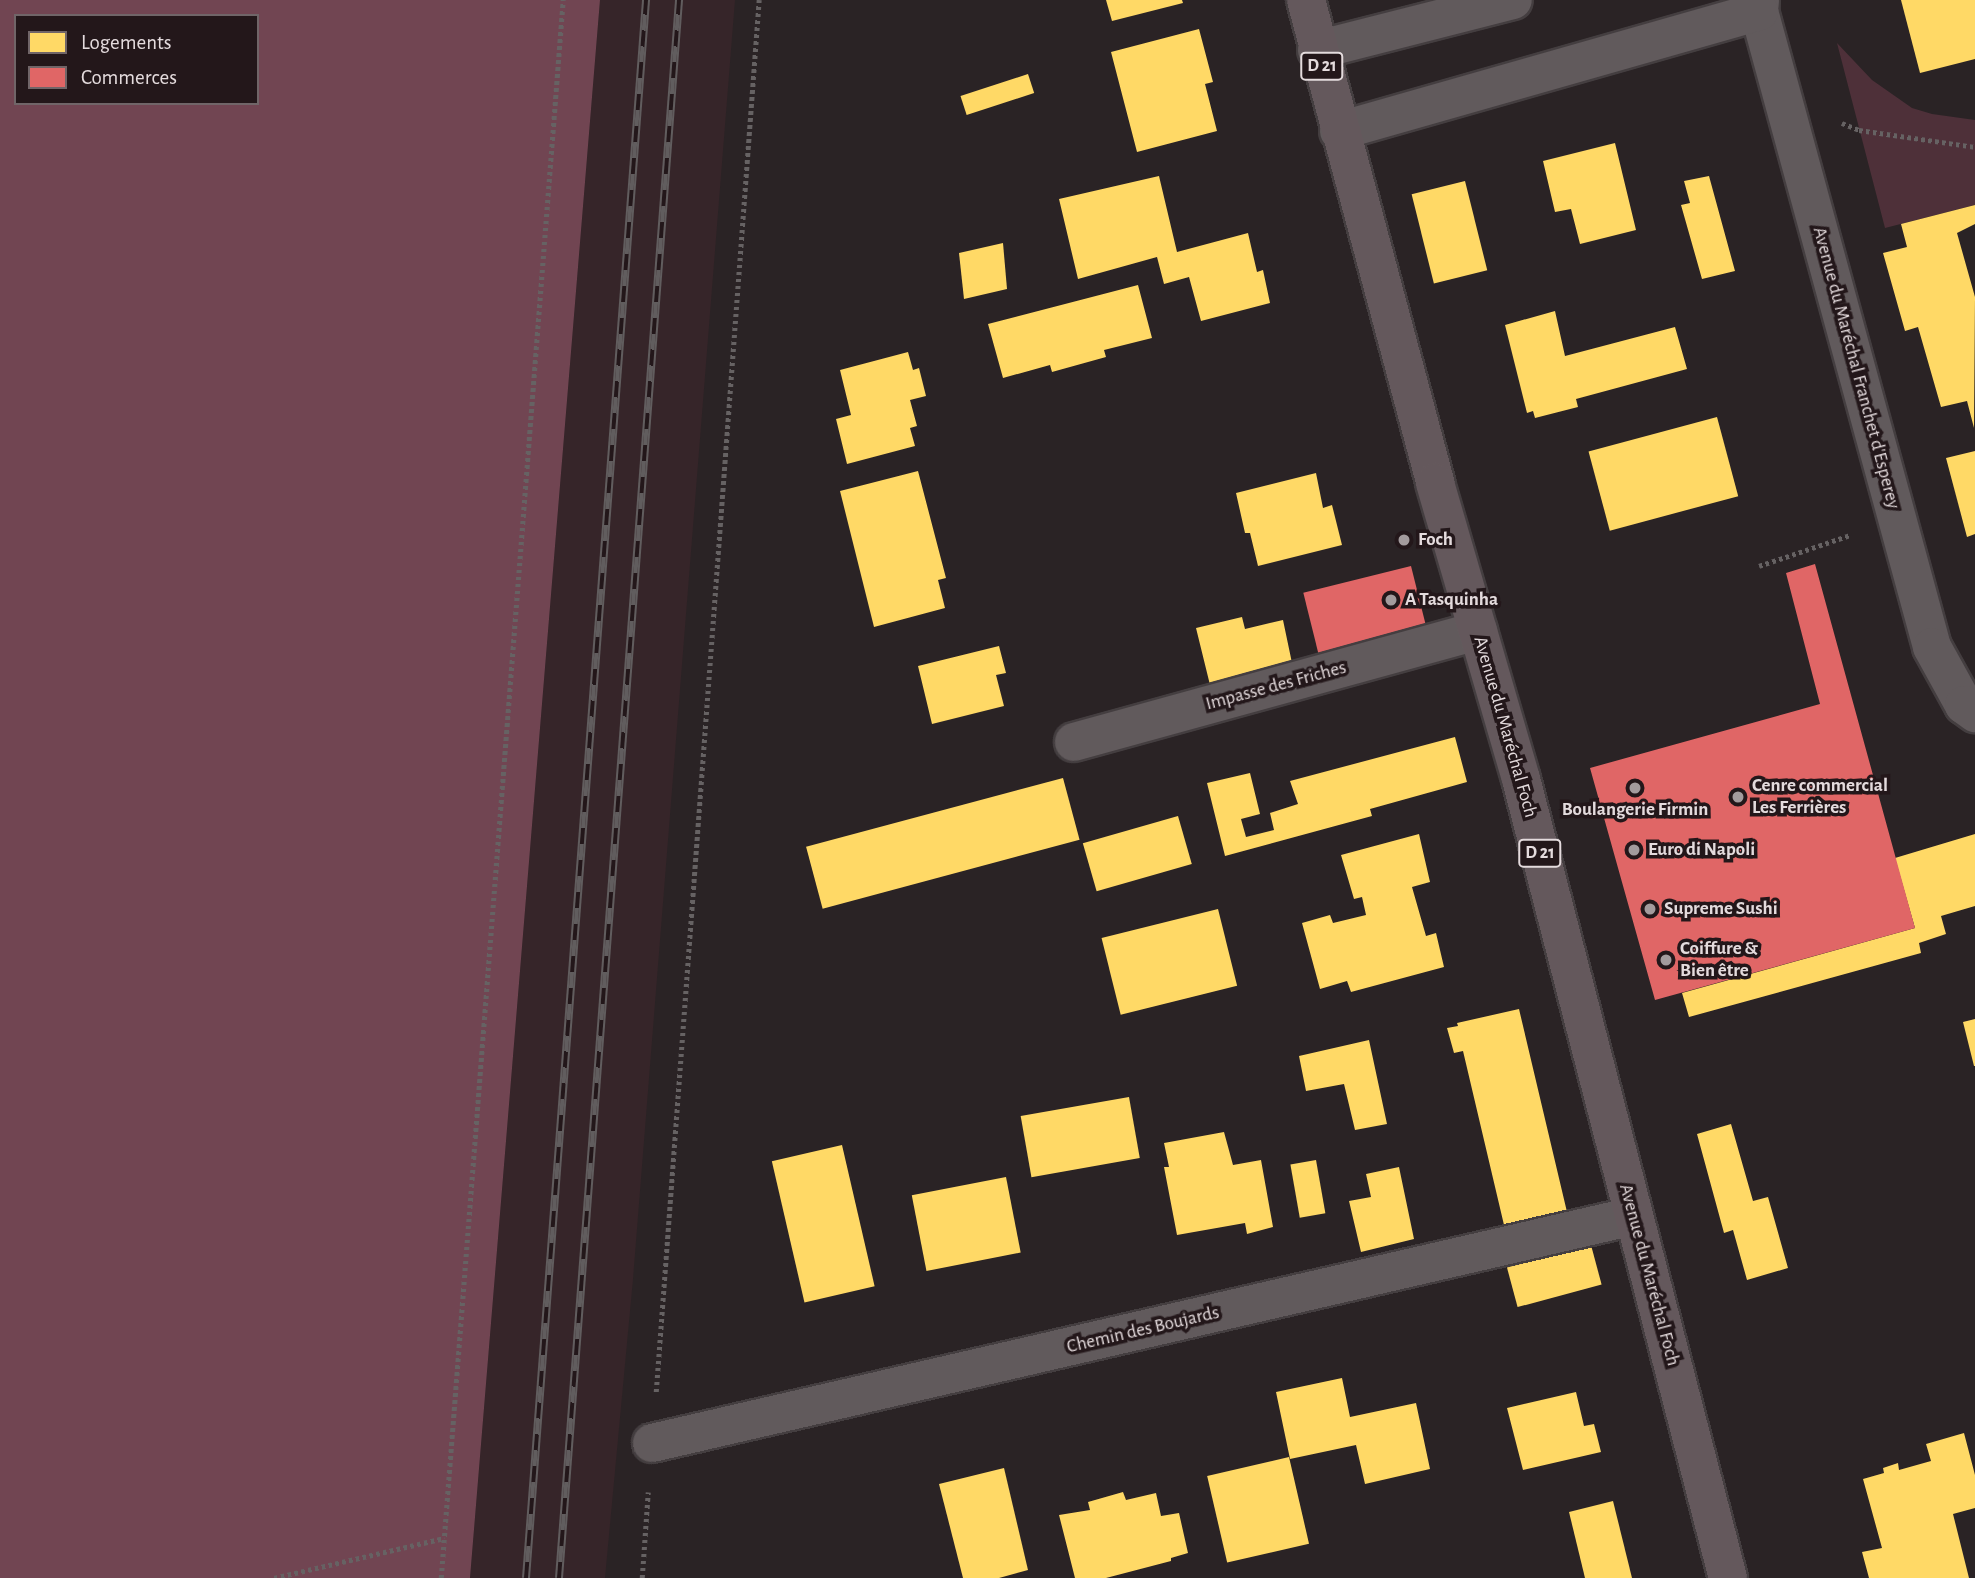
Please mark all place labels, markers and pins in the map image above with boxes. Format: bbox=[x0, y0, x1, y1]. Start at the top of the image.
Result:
place label: Foch bbox=[1418, 529, 1453, 551]
marker: Foch bbox=[1396, 532, 1412, 548]
place label: A Tasquinha bbox=[1405, 589, 1498, 611]
marker: A Tasquinha bbox=[1383, 592, 1399, 608]
place label: Cenre commercial Les Ferrières bbox=[1752, 775, 1888, 819]
marker: Boulangerie Firmin bbox=[1627, 780, 1643, 796]
marker: Cenre commercial Les Ferrières bbox=[1730, 789, 1746, 805]
place label: Boulangerie Firmin bbox=[1562, 799, 1708, 821]
place label: Euro di Napoli bbox=[1648, 839, 1755, 861]
marker: Euro di Napoli bbox=[1626, 842, 1642, 858]
place label: Supreme Sushi bbox=[1664, 898, 1778, 920]
marker: Supreme Sushi bbox=[1642, 901, 1658, 917]
place label: Coiffure & Bien être bbox=[1680, 938, 1758, 982]
marker: Coiffure & Bien être bbox=[1658, 952, 1674, 968]

